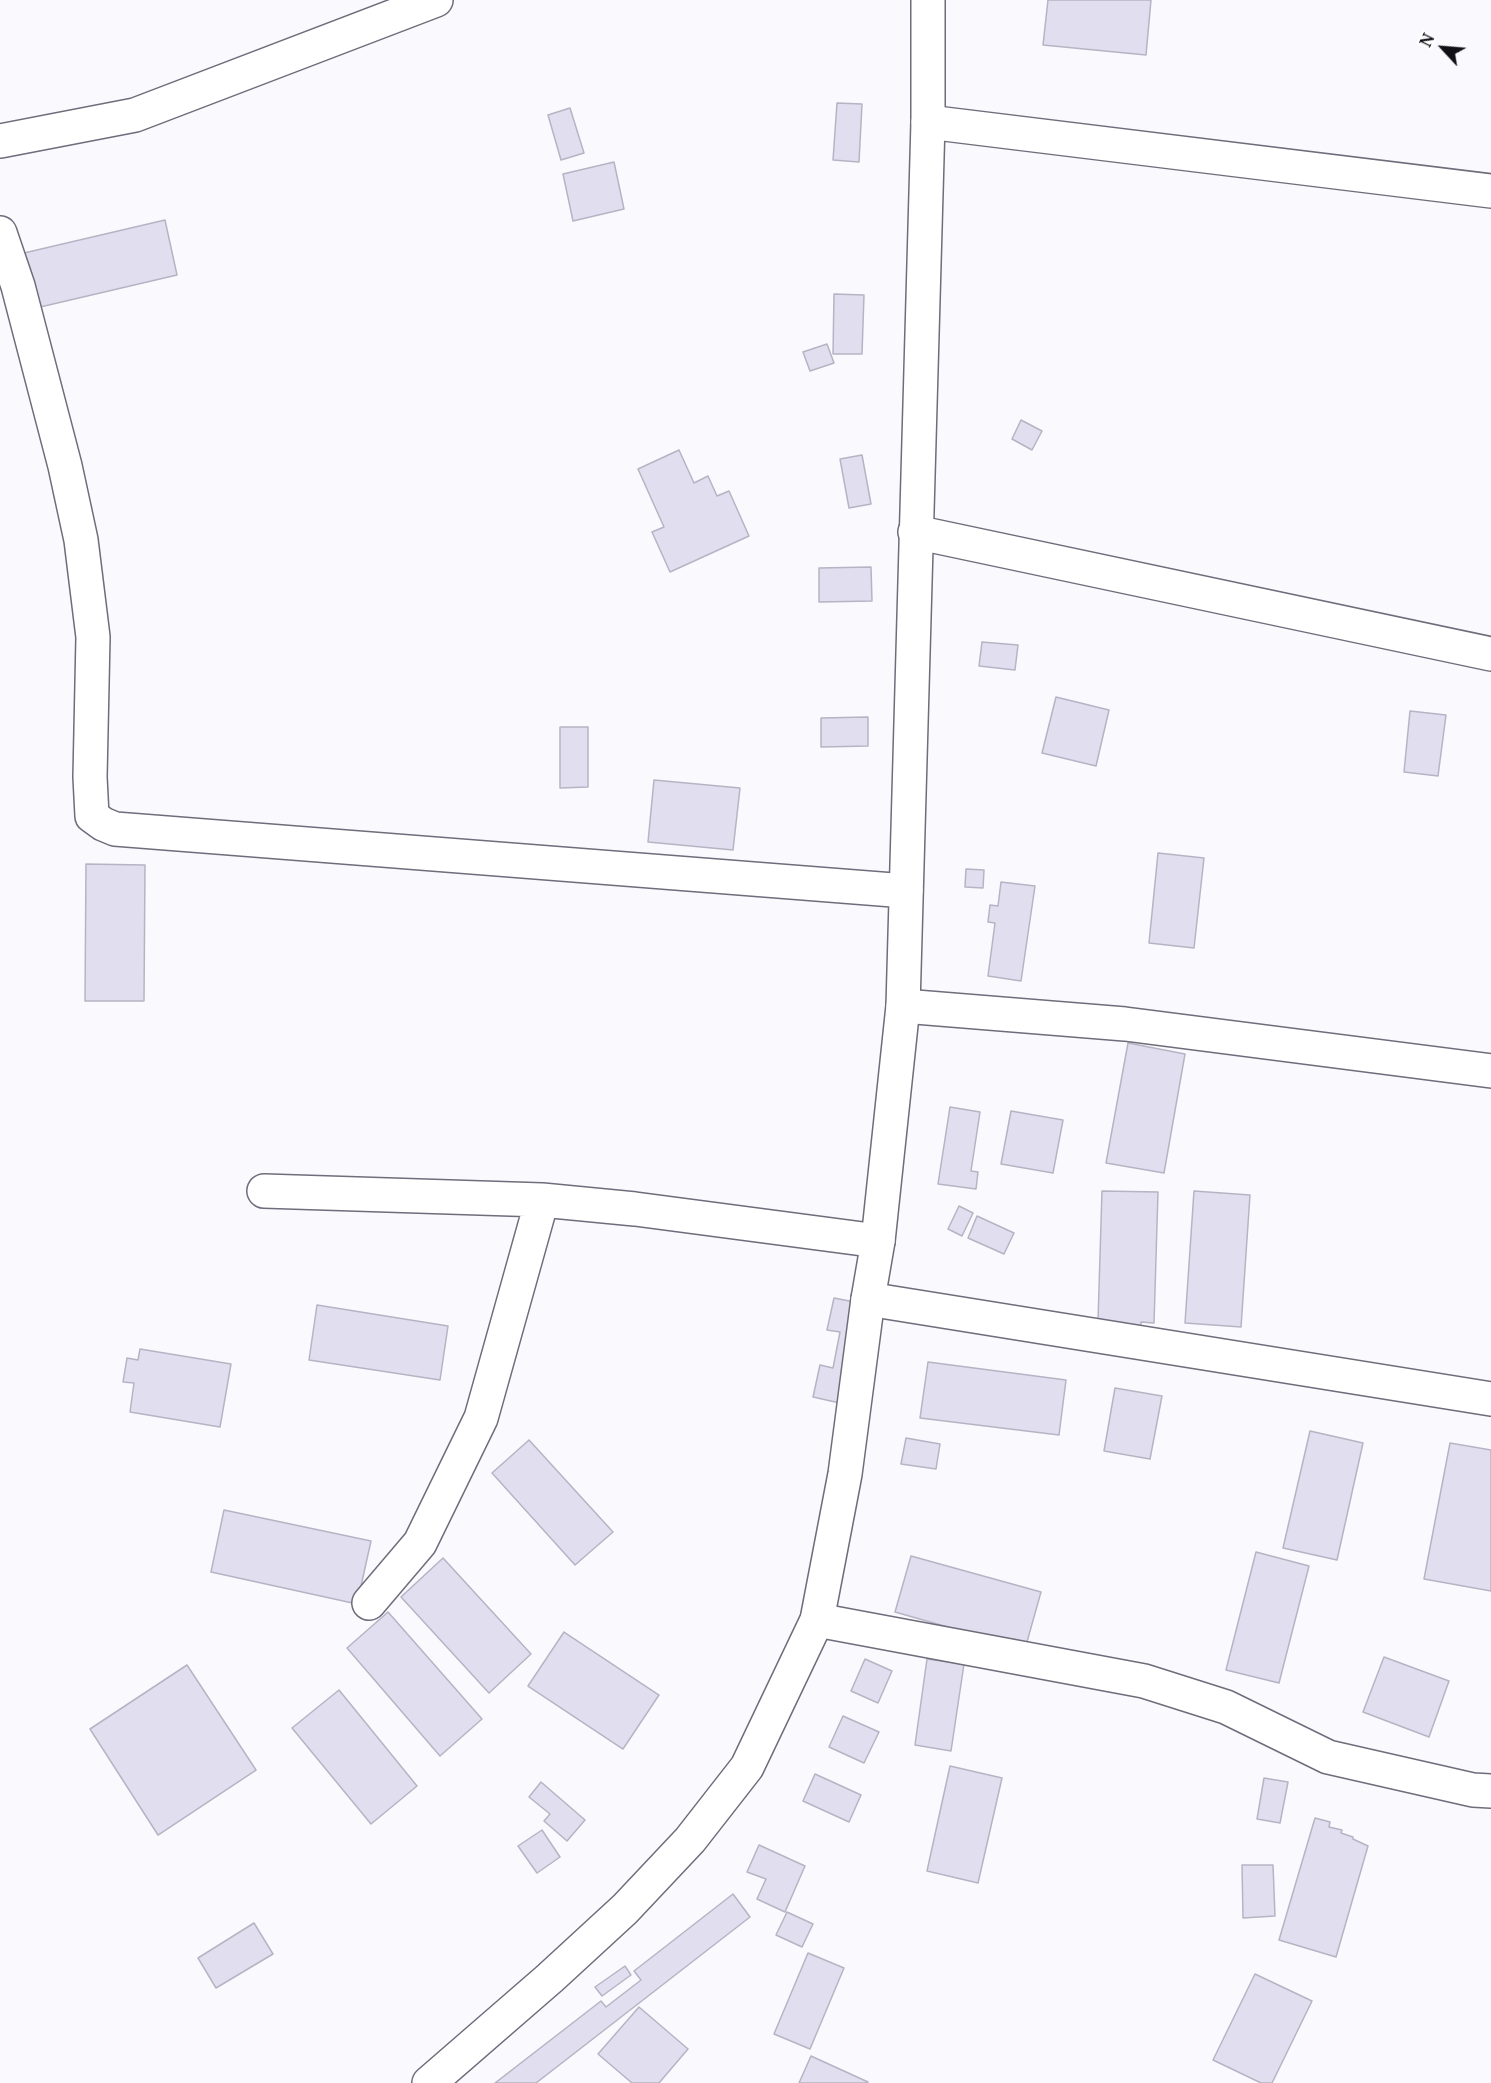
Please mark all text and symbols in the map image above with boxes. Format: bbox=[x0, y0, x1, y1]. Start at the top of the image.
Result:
north arrow bbox=[1413, 18, 1473, 78]
text: N bbox=[1414, 30, 1439, 51]

